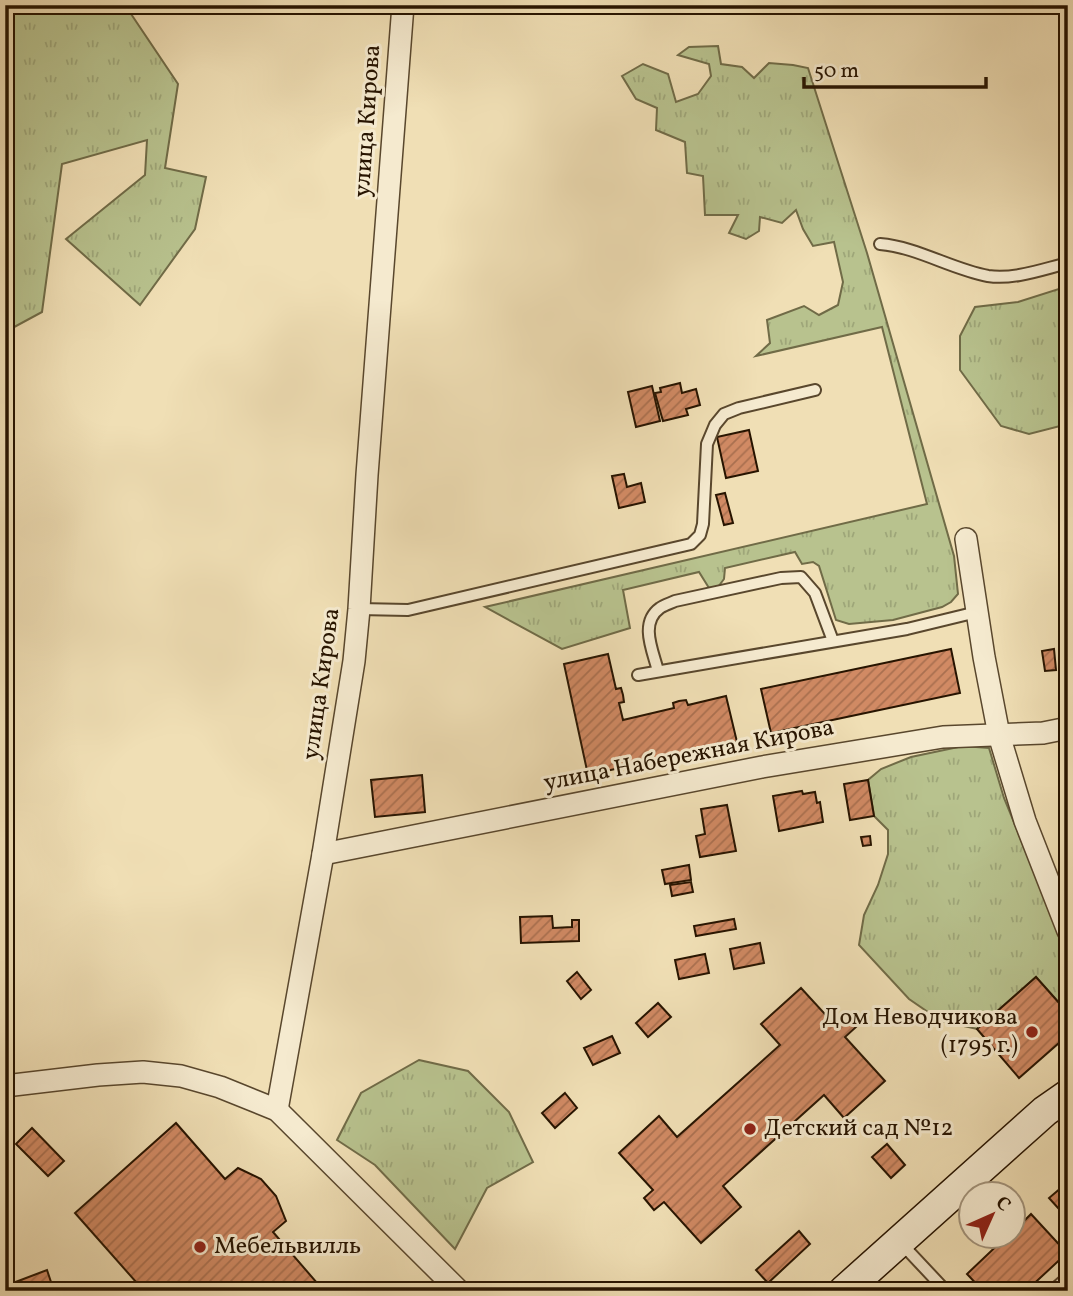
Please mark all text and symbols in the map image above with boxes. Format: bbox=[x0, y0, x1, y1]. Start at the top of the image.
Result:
street label: улица Кирова bbox=[346, 43, 390, 199]
scale bar bbox=[804, 46, 986, 90]
text: 50 m bbox=[814, 57, 859, 86]
street label: улица Кирова bbox=[295, 606, 349, 762]
street label: улица Набережная Кирова bbox=[541, 711, 837, 801]
place label: Дом Неводчикова (1795 г.) bbox=[822, 1001, 1018, 1063]
marker: Дом Неводчикова (1795 г.) bbox=[1024, 1024, 1040, 1040]
place label: Детский сад №12 bbox=[764, 1112, 954, 1146]
marker: Детский сад №12 bbox=[742, 1121, 758, 1137]
north arrow bbox=[958, 1180, 1028, 1250]
text: С bbox=[989, 1191, 1016, 1218]
place label: Мебельвилль bbox=[214, 1230, 361, 1264]
marker: Мебельвилль bbox=[192, 1239, 208, 1255]

